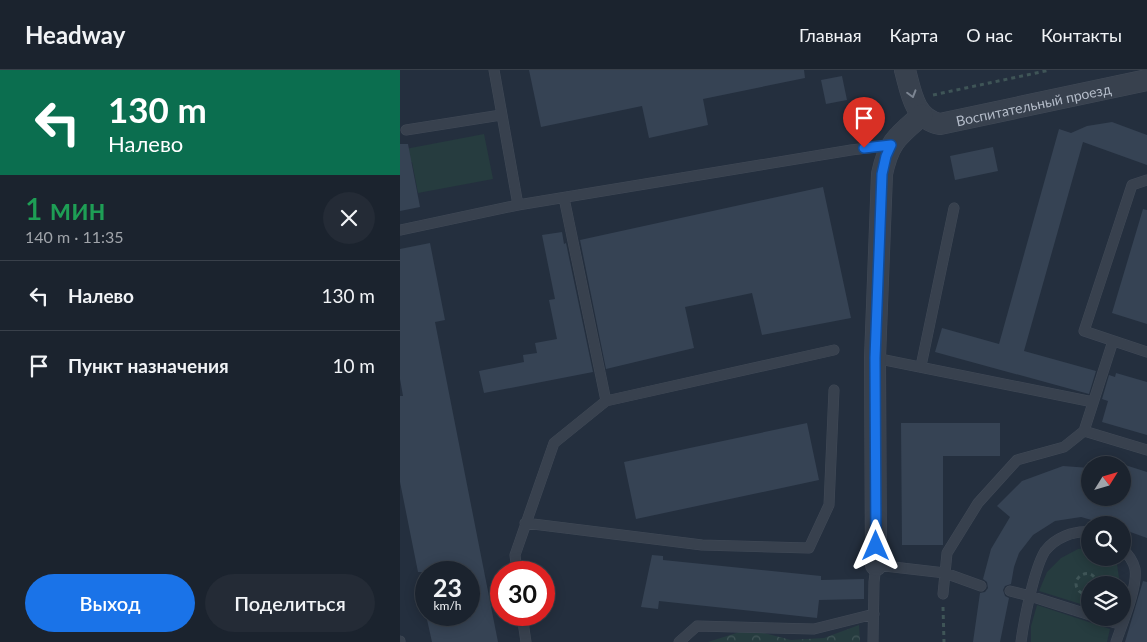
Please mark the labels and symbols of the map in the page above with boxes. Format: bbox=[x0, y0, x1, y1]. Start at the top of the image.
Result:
street label: Воспитательный проезд bbox=[954, 79, 1113, 129]
one-way arrow bbox=[906, 89, 917, 98]
pin bbox=[843, 97, 885, 148]
north arrow bbox=[1081, 456, 1131, 506]
position arrow bbox=[849, 519, 901, 571]
speed limit sign: 30 bbox=[490, 561, 555, 626]

